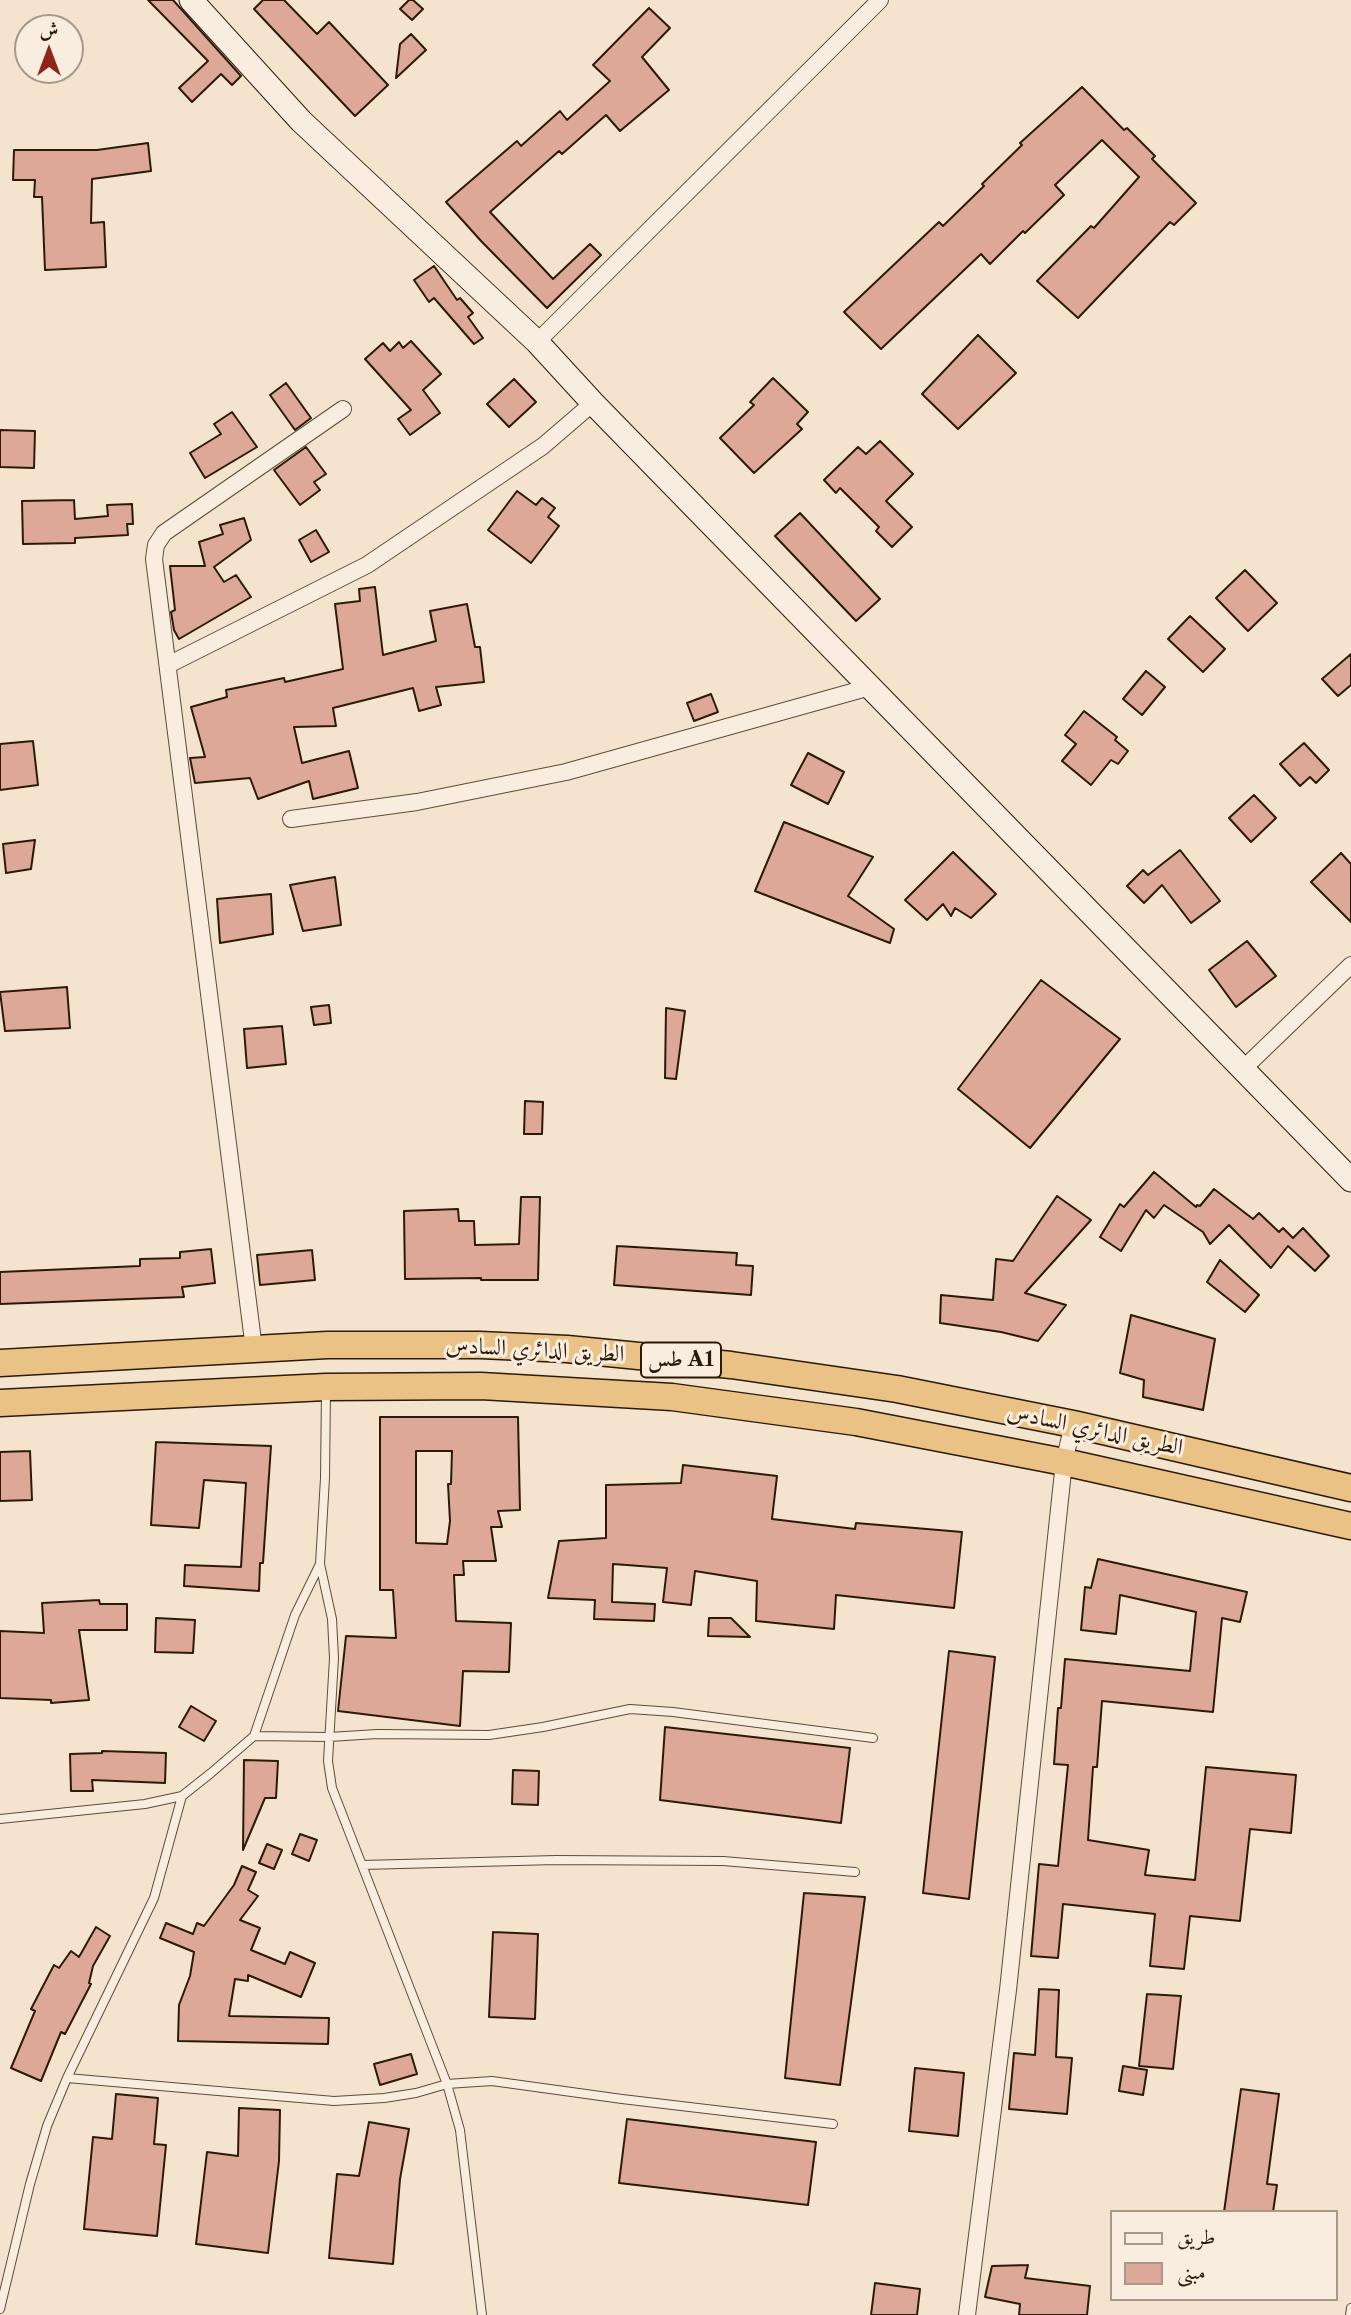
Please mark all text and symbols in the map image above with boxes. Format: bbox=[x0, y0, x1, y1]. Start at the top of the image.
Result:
north arrow bbox=[14, 14, 84, 84]
text: ش bbox=[40, 18, 58, 41]
street label: الطريق الدائري السادس bbox=[445, 1332, 625, 1368]
road number: طس A1 bbox=[641, 1342, 721, 1378]
street label: الطريق الدائري السادس bbox=[1005, 1398, 1185, 1462]
legend bbox=[1110, 2210, 1337, 2301]
text: طريق bbox=[1177, 2224, 1215, 2249]
text: مبنى bbox=[1177, 2259, 1206, 2284]

